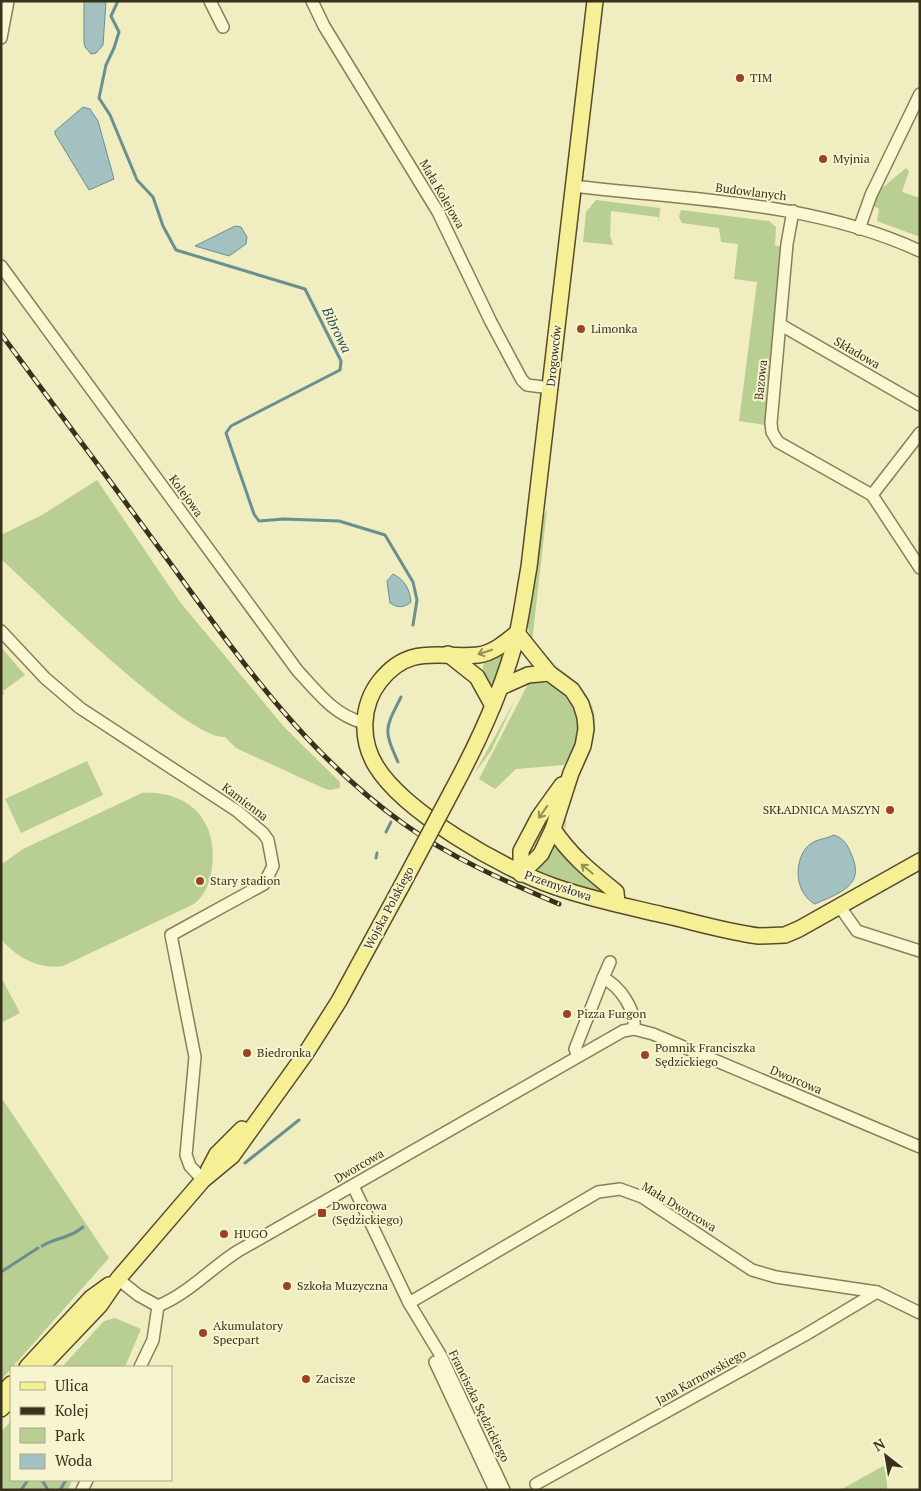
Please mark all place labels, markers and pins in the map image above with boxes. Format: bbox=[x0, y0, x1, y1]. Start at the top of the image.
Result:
place label: TIM bbox=[750, 70, 773, 85]
marker: TIM bbox=[734, 72, 746, 84]
place label: Myjnia bbox=[833, 151, 870, 166]
marker: Myjnia bbox=[817, 153, 829, 165]
place label: Limonka bbox=[591, 321, 638, 336]
marker: Limonka bbox=[575, 323, 587, 335]
place label: SKŁADNICA MASZYN bbox=[763, 802, 880, 817]
marker: SKŁADNICA MASZYN bbox=[884, 804, 896, 816]
place label: Stary stadion bbox=[210, 873, 280, 888]
marker: Stary stadion bbox=[194, 875, 206, 887]
place label: Pizza Furgon bbox=[577, 1006, 646, 1021]
marker: Pizza Furgon bbox=[561, 1008, 573, 1020]
place label: Pomnik Franciszka Sędzickiego bbox=[655, 1040, 755, 1069]
place label: Biedronka bbox=[257, 1045, 311, 1060]
marker: Biedronka bbox=[241, 1047, 253, 1059]
marker: Pomnik Franciszka Sędzickiego bbox=[639, 1049, 651, 1061]
place label: Dworcowa (Sędzickiego) bbox=[332, 1198, 403, 1227]
marker: Dworcowa (Sędzickiego) bbox=[316, 1207, 328, 1219]
place label: HUGO bbox=[234, 1226, 268, 1241]
marker: HUGO bbox=[218, 1228, 230, 1240]
place label: Szkoła Muzyczna bbox=[297, 1278, 388, 1293]
marker: Szkoła Muzyczna bbox=[281, 1280, 293, 1292]
place label: Akumulatory Specpart bbox=[213, 1318, 284, 1347]
marker: Akumulatory Specpart bbox=[197, 1327, 209, 1339]
place label: Zacisze bbox=[316, 1371, 356, 1386]
marker: Zacisze bbox=[300, 1373, 312, 1385]

